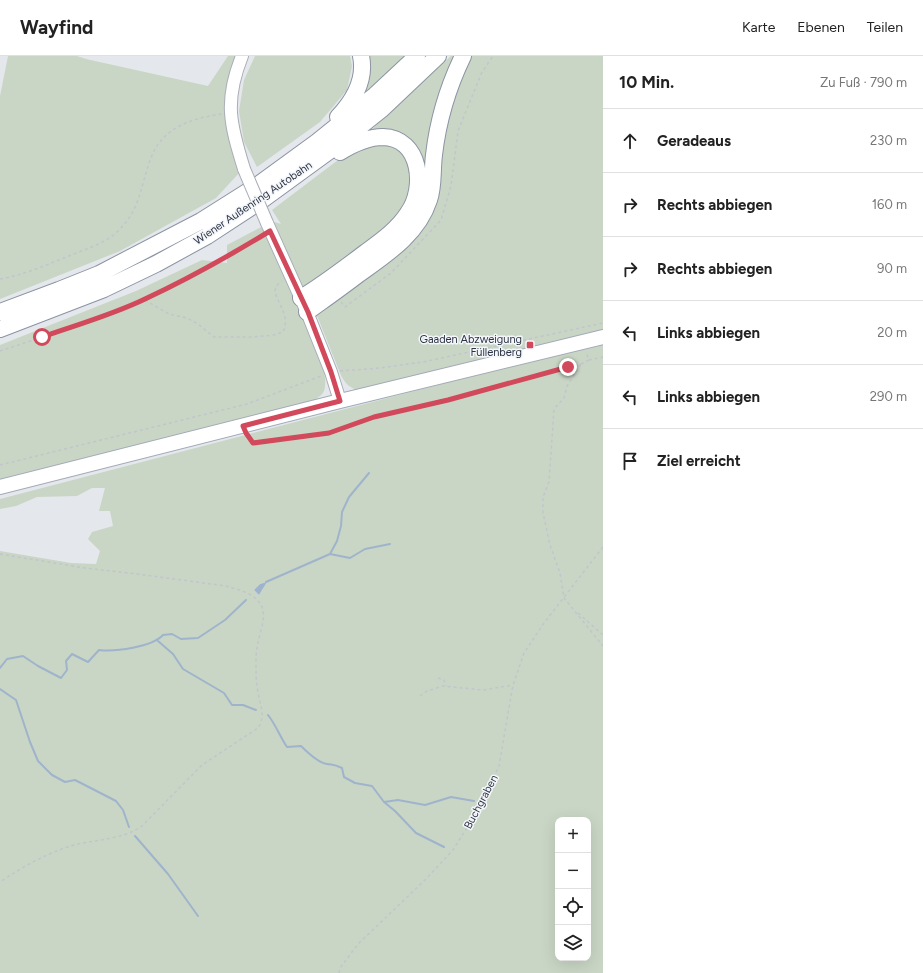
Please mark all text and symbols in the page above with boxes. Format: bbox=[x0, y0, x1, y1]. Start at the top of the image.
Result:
text: Wayfind bbox=[20, 16, 93, 39]
text: Karte bbox=[742, 19, 775, 36]
text: Ebenen bbox=[797, 19, 845, 36]
text: Teilen bbox=[867, 19, 903, 36]
text: 10 Min. bbox=[619, 72, 674, 92]
text: Zu Fuß · 790 m bbox=[820, 75, 907, 90]
icon: ahead bbox=[619, 130, 641, 152]
text: Geradeaus bbox=[657, 132, 731, 150]
text: 230 m bbox=[870, 133, 907, 148]
street label: Wiener Außenring Autobahn bbox=[191, 159, 315, 247]
icon: right bbox=[619, 194, 641, 216]
text: Rechts abbiegen bbox=[657, 196, 772, 214]
text: 160 m bbox=[872, 197, 907, 212]
icon: right bbox=[619, 258, 641, 280]
text: Rechts abbiegen bbox=[657, 260, 772, 278]
text: 90 m bbox=[877, 261, 907, 276]
icon: left bbox=[619, 322, 641, 344]
text: Links abbiegen bbox=[657, 324, 760, 342]
text: 20 m bbox=[877, 325, 907, 340]
route start bbox=[33, 328, 51, 346]
place label: Gaaden Abzweigung Füllenberg bbox=[420, 333, 522, 359]
marker: Gaaden Abzweigung Füllenberg bbox=[525, 340, 535, 350]
route end bbox=[559, 358, 577, 376]
icon: left bbox=[619, 386, 641, 408]
text: Links abbiegen bbox=[657, 388, 760, 406]
text: 290 m bbox=[870, 389, 907, 404]
icon: arrive bbox=[619, 450, 641, 472]
text: Ziel erreicht bbox=[657, 452, 741, 470]
street label: Buchgraben bbox=[461, 773, 501, 831]
map controls bbox=[555, 817, 591, 961]
button: + bbox=[555, 817, 591, 853]
button: − bbox=[555, 853, 591, 889]
button: locate bbox=[555, 889, 591, 925]
button: layers bbox=[555, 925, 591, 961]

